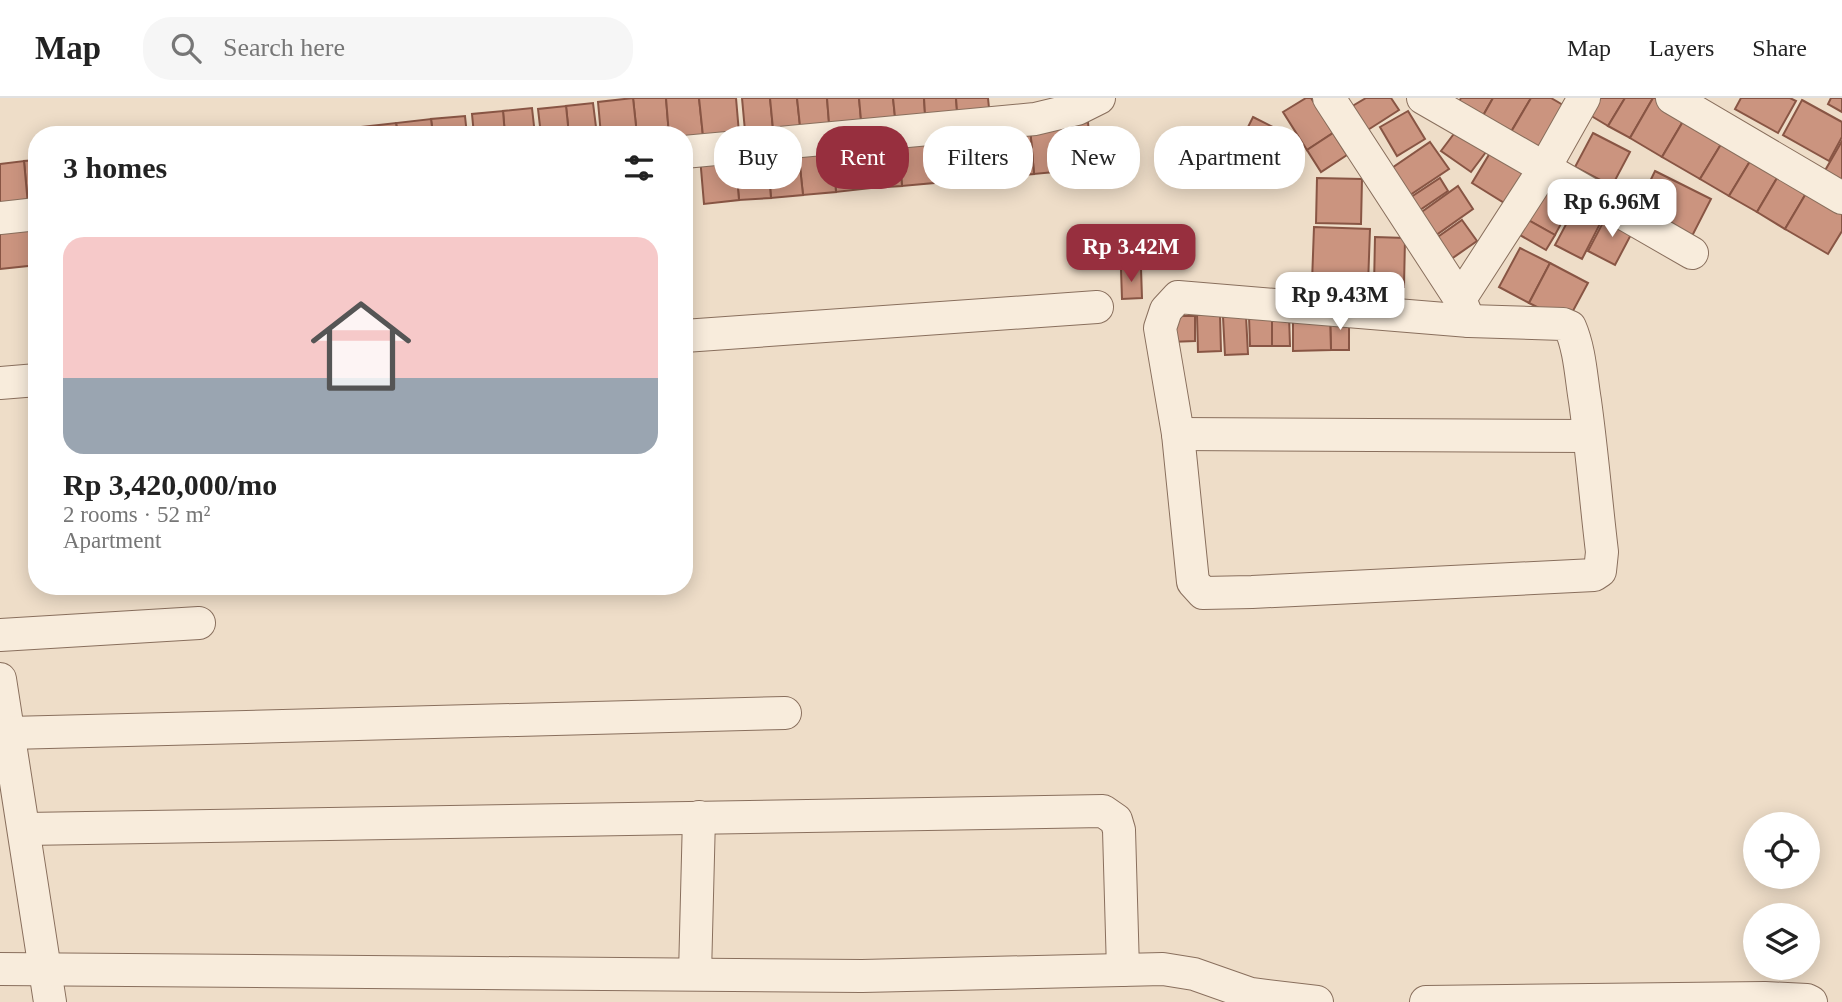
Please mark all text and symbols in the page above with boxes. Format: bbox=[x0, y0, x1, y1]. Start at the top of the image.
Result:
search box bbox=[143, 17, 633, 80]
icon: search bbox=[167, 29, 205, 67]
text: Map bbox=[35, 30, 101, 66]
text: Search here bbox=[223, 33, 345, 62]
text: Map bbox=[1567, 35, 1611, 61]
text: Layers bbox=[1649, 35, 1714, 61]
text: Share bbox=[1752, 35, 1807, 61]
chip: Buy bbox=[714, 126, 802, 189]
chip: Rent bbox=[816, 126, 909, 189]
chip: Filters bbox=[923, 126, 1033, 189]
chip: New bbox=[1047, 126, 1140, 189]
chip: Apartment bbox=[1154, 126, 1305, 189]
icon: filters bbox=[620, 149, 658, 187]
text: 3 homes bbox=[63, 151, 167, 184]
pin: Rp 6.96M bbox=[1540, 180, 1684, 239]
text: Rp 6.96M bbox=[1563, 189, 1661, 214]
pin: Rp 3.42M bbox=[1059, 225, 1203, 284]
text: Rp 3.42M bbox=[1082, 234, 1180, 259]
pin: Rp 9.43M bbox=[1268, 272, 1412, 332]
text: Rp 9.43M bbox=[1291, 282, 1389, 307]
icon: home bbox=[298, 283, 424, 409]
text: Rp 3,420,000/mo bbox=[63, 468, 277, 501]
text: 2 rooms · 52 m² bbox=[63, 502, 210, 527]
text: Apartment bbox=[63, 528, 161, 553]
map controls bbox=[1743, 812, 1820, 980]
button: locate bbox=[1743, 812, 1820, 889]
button: layers bbox=[1743, 903, 1820, 980]

